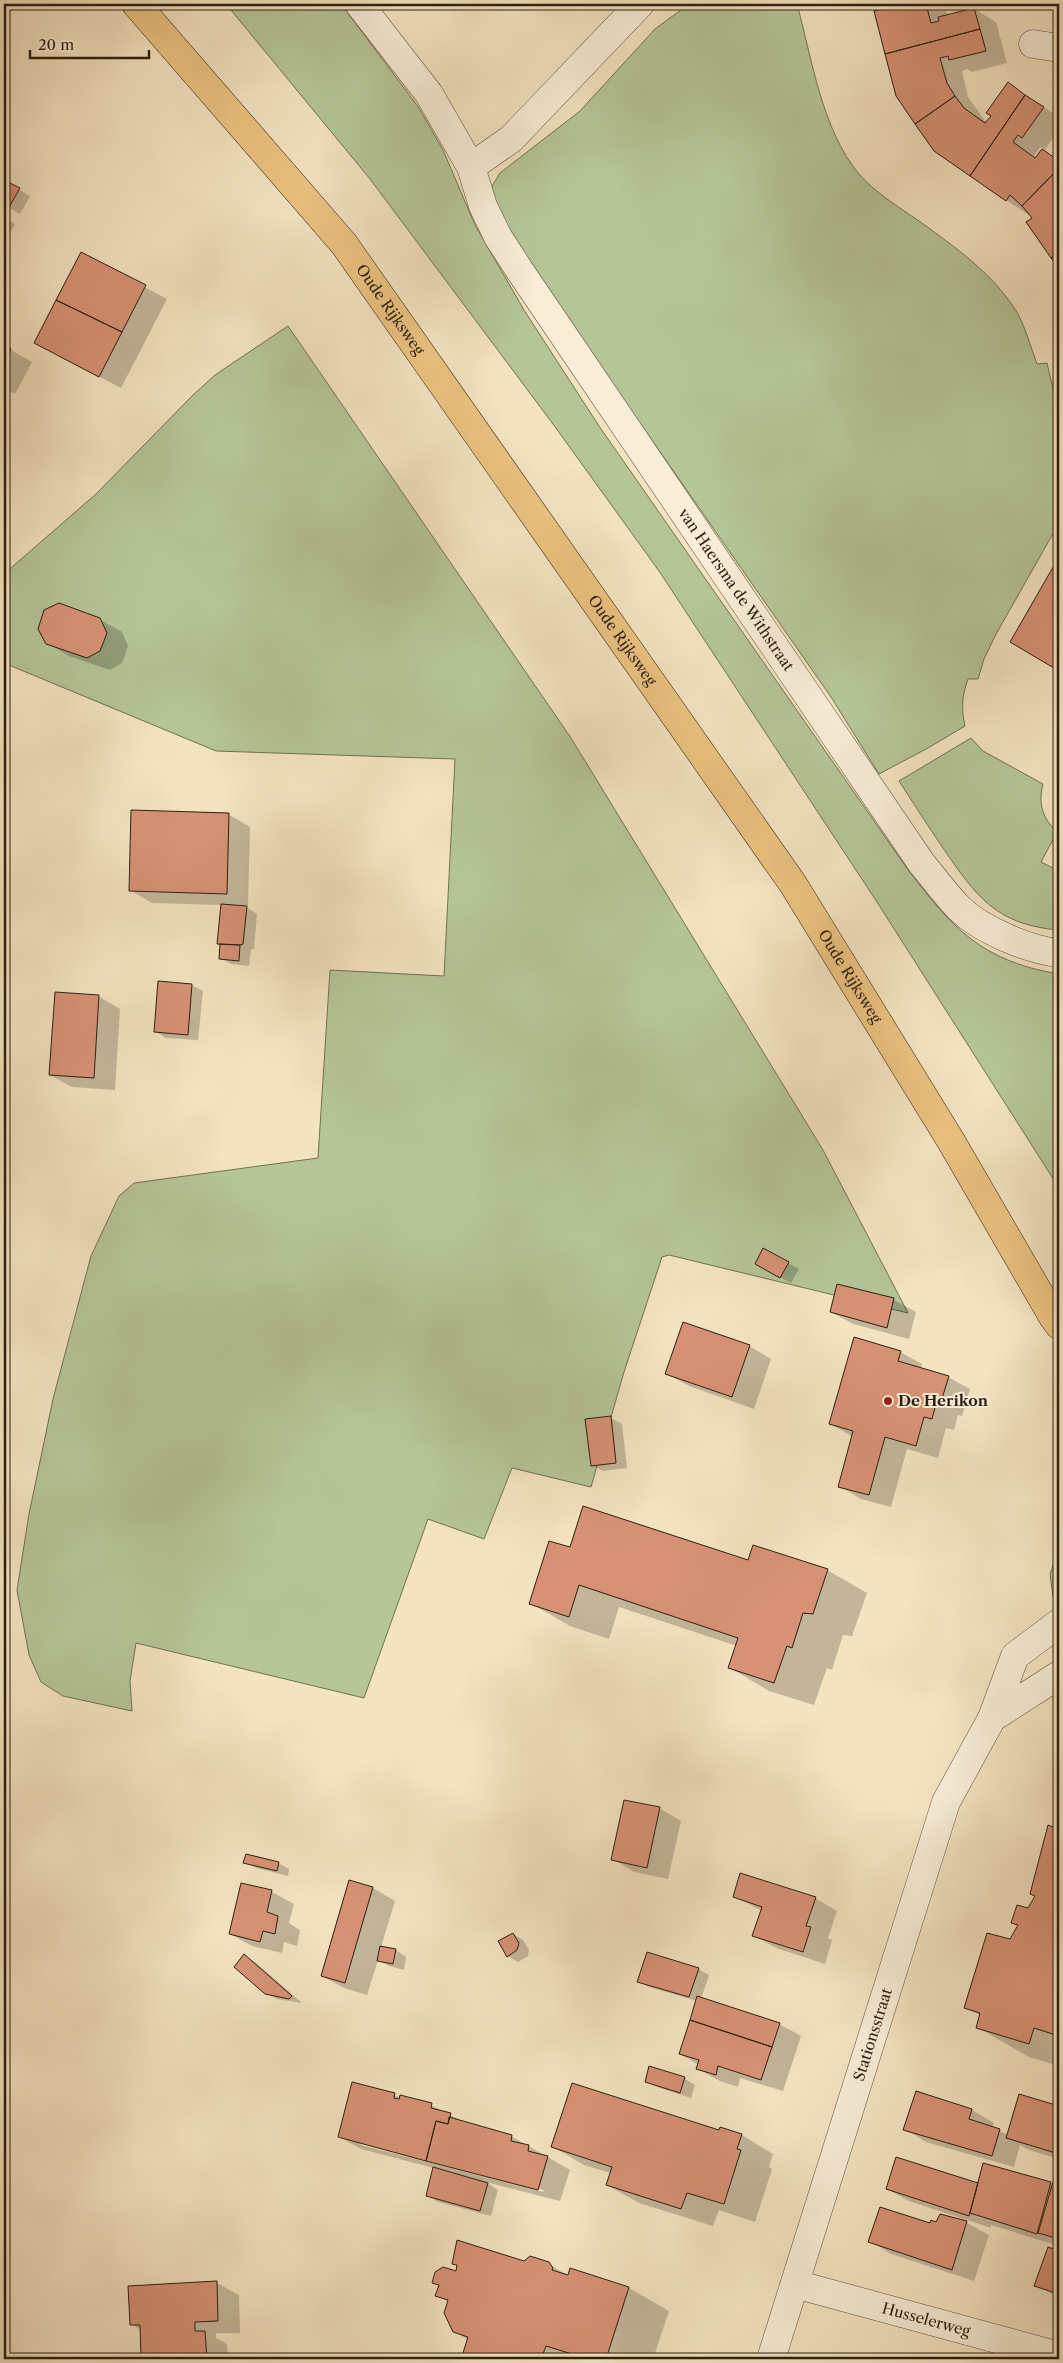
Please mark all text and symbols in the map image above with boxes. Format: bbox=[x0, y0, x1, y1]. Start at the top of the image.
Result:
scale bar bbox=[30, 28, 149, 60]
text: 20 m bbox=[38, 35, 74, 54]
street label: Oude Rijksweg bbox=[352, 260, 429, 359]
street label: van Haersma de Withstraat bbox=[674, 504, 799, 675]
street label: Oude Rijksweg bbox=[584, 591, 661, 689]
street label: Oude Rijksweg bbox=[814, 926, 886, 1027]
place label: De Herikon bbox=[898, 1391, 989, 1410]
marker: De Herikon bbox=[882, 1395, 894, 1407]
street label: Stationsstraat bbox=[849, 1985, 896, 2083]
street label: Husselerweg bbox=[880, 2298, 973, 2340]

